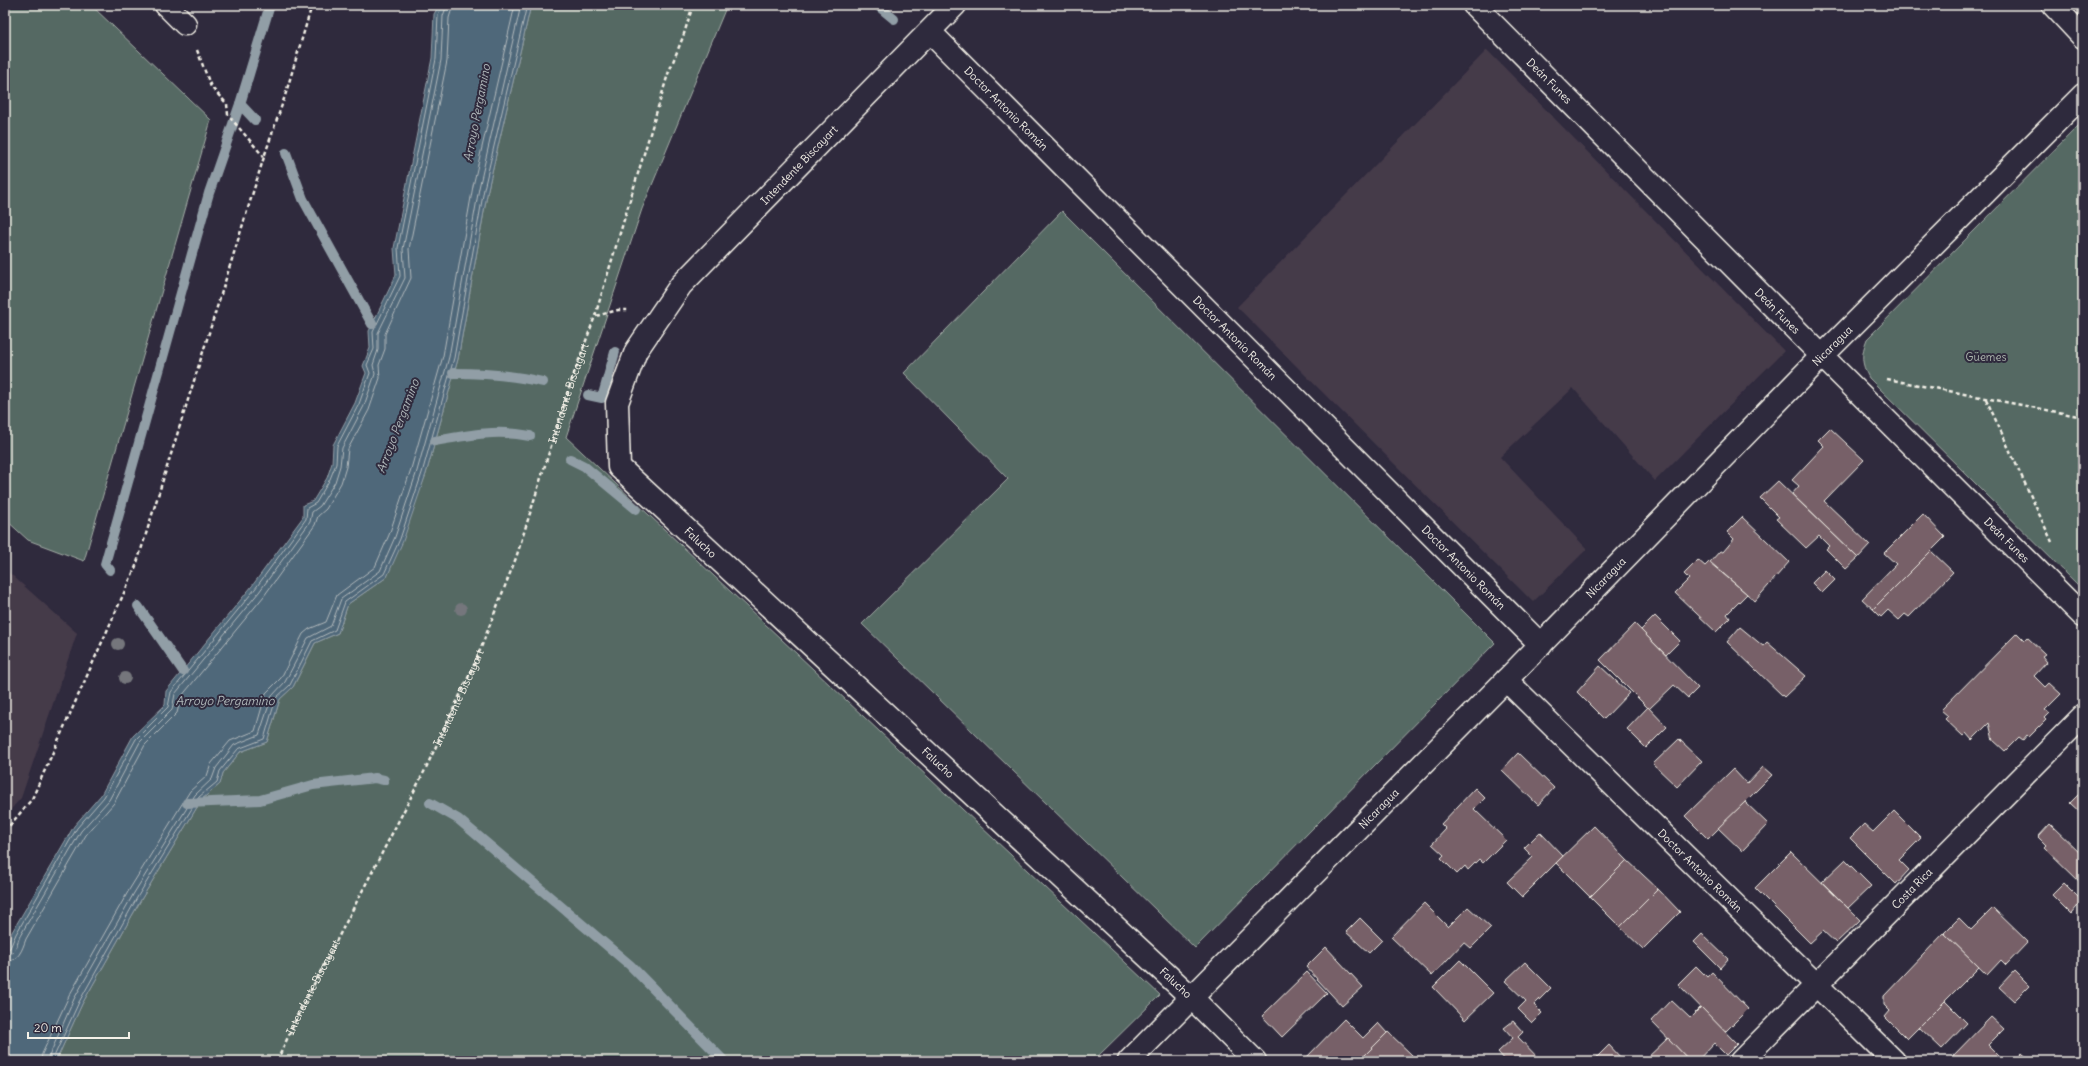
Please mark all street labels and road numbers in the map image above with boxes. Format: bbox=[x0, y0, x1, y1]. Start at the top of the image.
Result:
street label: Deán Funes bbox=[1524, 55, 1575, 107]
street label: Doctor Antonio Román bbox=[961, 64, 1051, 153]
street label: Intendente Biscayart bbox=[758, 122, 841, 208]
street label: Deán Funes bbox=[1752, 285, 1803, 337]
street label: Doctor Antonio Román bbox=[1190, 293, 1280, 383]
street label: Nicaragua bbox=[1809, 323, 1855, 369]
street label: Intendente Biscayart bbox=[545, 341, 592, 445]
street label: Deán Funes bbox=[1981, 514, 2032, 566]
street label: Doctor Antonio Román bbox=[1419, 522, 1509, 612]
street label: Falucho bbox=[681, 524, 719, 561]
street label: Nicaragua bbox=[1583, 554, 1629, 601]
street label: Intendente Biscayart bbox=[430, 647, 487, 748]
street label: Falucho bbox=[919, 744, 957, 781]
street label: Nicaragua bbox=[1356, 786, 1402, 832]
street label: Doctor Antonio Román bbox=[1655, 826, 1745, 915]
street label: Costa Rica bbox=[1889, 865, 1935, 912]
street label: Intendente Biscayart bbox=[283, 937, 343, 1037]
street label: Falucho bbox=[1157, 964, 1195, 1001]

